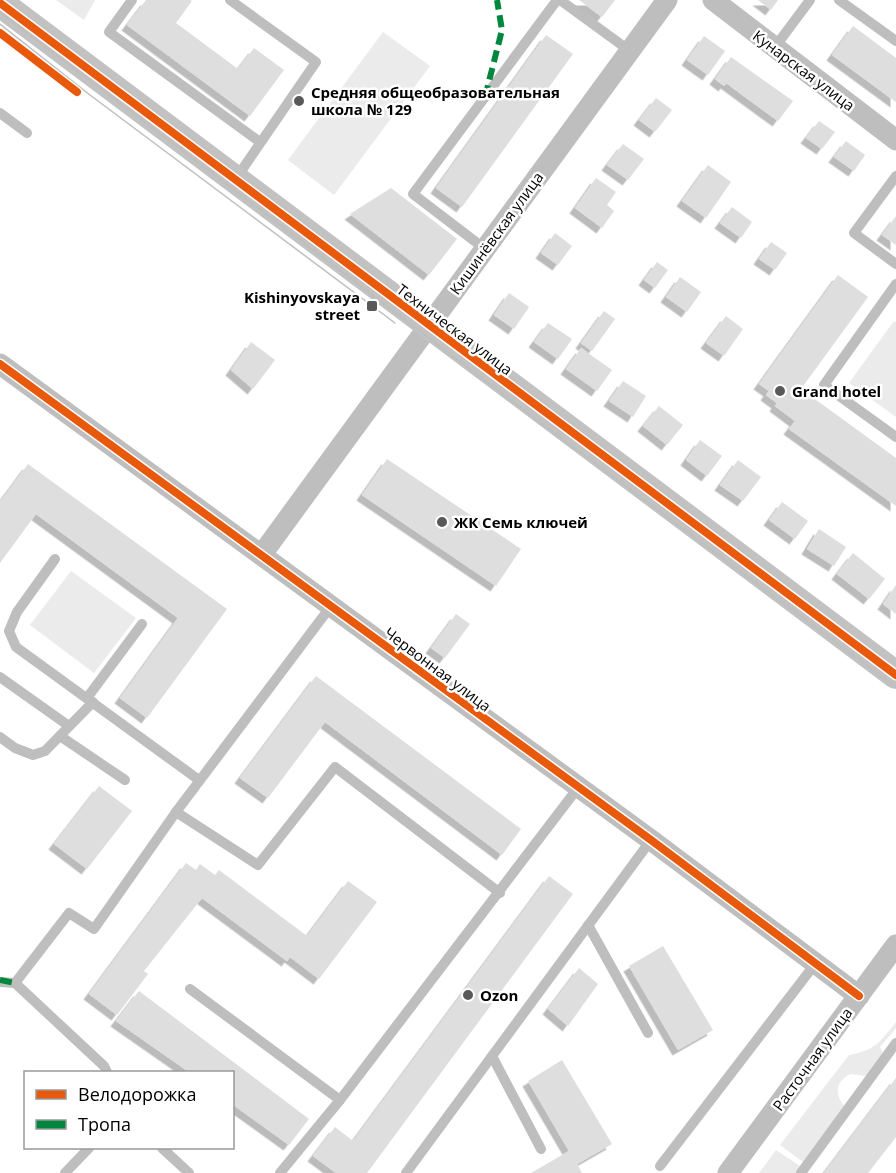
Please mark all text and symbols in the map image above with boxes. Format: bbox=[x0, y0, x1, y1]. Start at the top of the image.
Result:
street label: Кунарская улица bbox=[749, 25, 859, 115]
place label: Средняя общеобразовательная школа № 129 bbox=[311, 82, 560, 119]
marker: Средняя общеобразовательная школа № 129 bbox=[292, 94, 306, 108]
street label: Кишинёвская улица bbox=[445, 168, 547, 298]
street label: Техническая улица bbox=[393, 279, 517, 379]
place label: Kishinyovskaya street bbox=[244, 287, 360, 324]
marker: Kishinyovskaya street bbox=[365, 299, 379, 313]
place label: Grand hotel bbox=[792, 381, 881, 401]
marker: Grand hotel bbox=[773, 384, 787, 398]
place label: ЖК Семь ключей bbox=[454, 512, 588, 532]
marker: ЖК Семь ключей bbox=[435, 515, 449, 529]
street label: Червонная улица bbox=[381, 622, 495, 716]
place label: Ozon bbox=[480, 985, 518, 1005]
marker: Ozon bbox=[461, 988, 475, 1002]
street label: Расточная улица bbox=[768, 1003, 856, 1115]
legend bbox=[24, 1071, 234, 1149]
text: Велодорожка bbox=[78, 1082, 196, 1106]
text: Тропа bbox=[78, 1112, 131, 1136]

